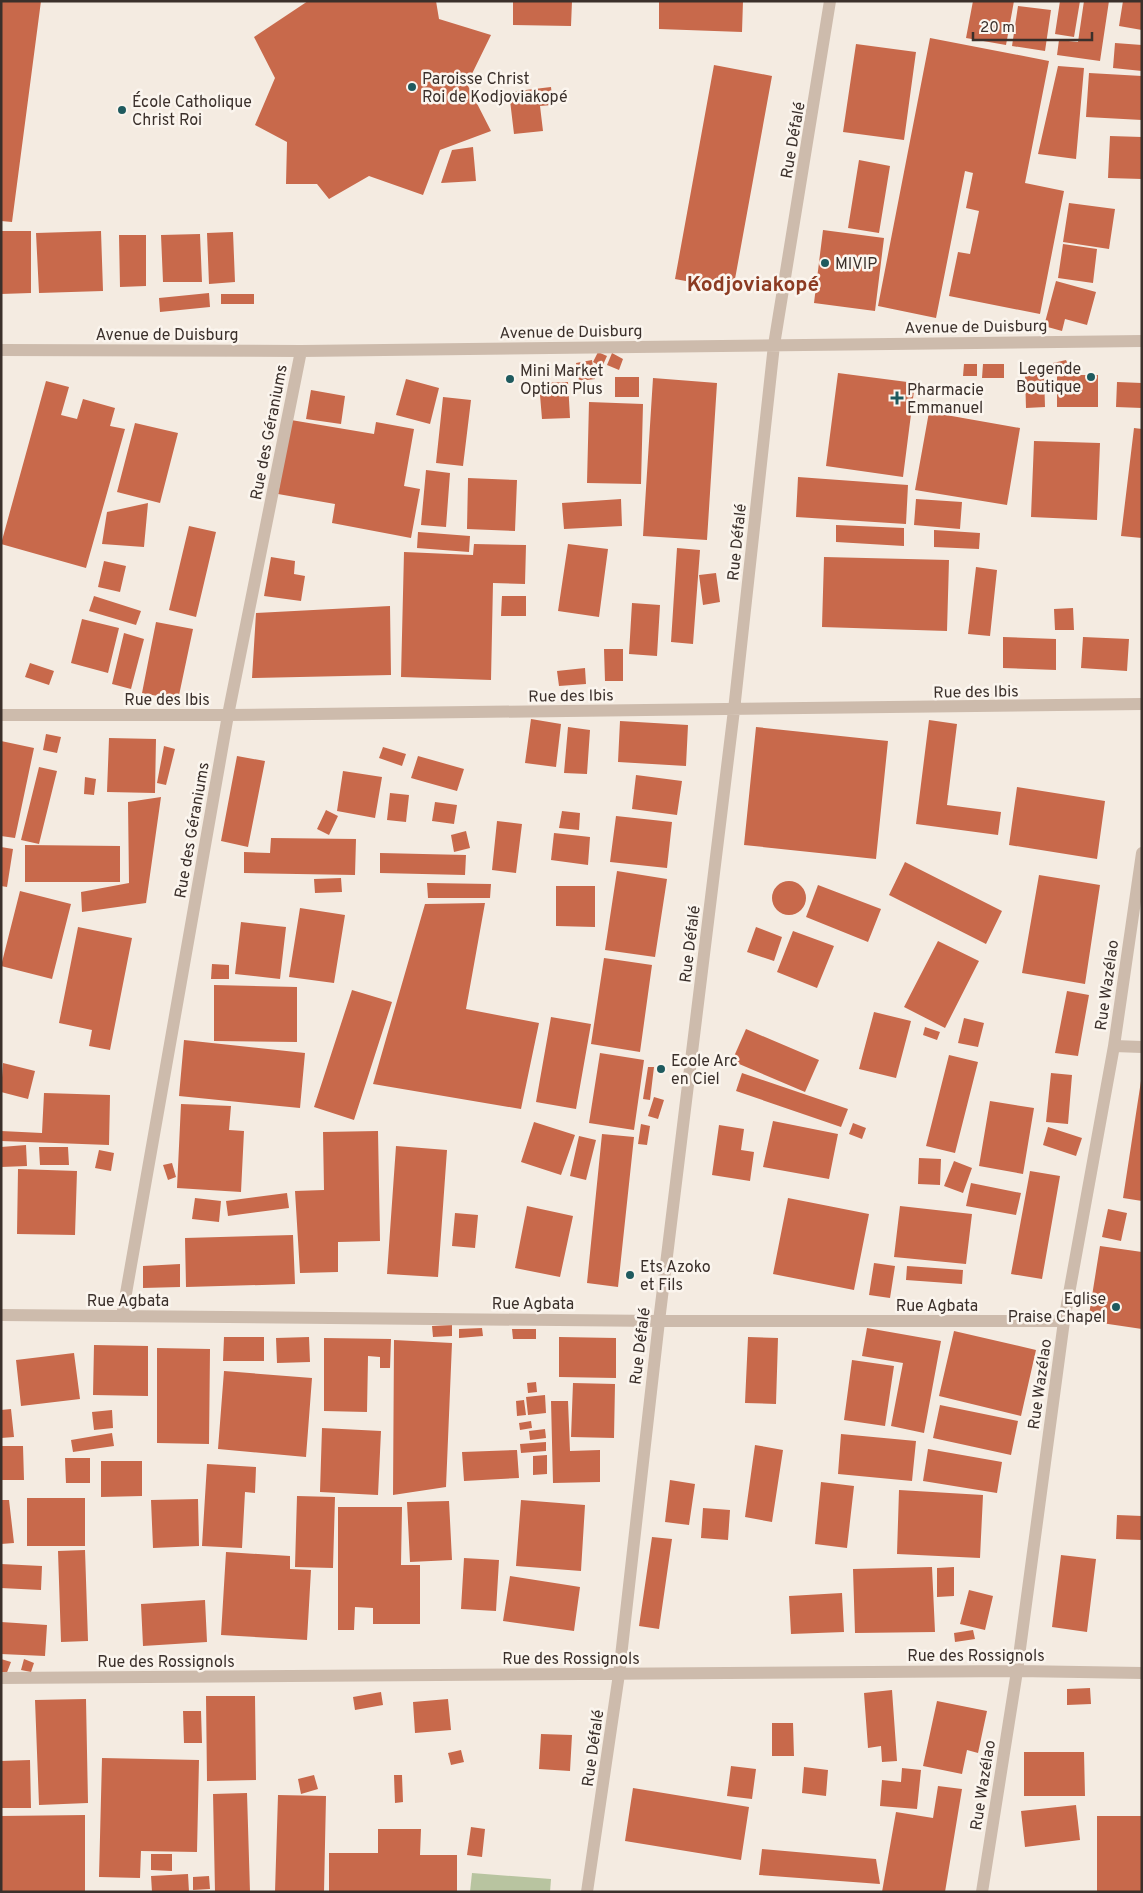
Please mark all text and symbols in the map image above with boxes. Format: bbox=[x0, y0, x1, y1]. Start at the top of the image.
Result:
scale bar bbox=[973, 10, 1092, 42]
text: 20 m bbox=[980, 19, 1015, 38]
place label: Paroisse Christ Roi de Kodjoviakopé bbox=[422, 70, 568, 108]
marker: Paroisse Christ Roi de Kodjoviakopé bbox=[406, 81, 418, 93]
place label: École Catholique Christ Roi bbox=[132, 91, 252, 131]
street label: Rue Défalé bbox=[777, 100, 811, 180]
marker: École Catholique Christ Roi bbox=[116, 104, 128, 116]
place label: MIVIP bbox=[835, 255, 877, 275]
marker: MIVIP bbox=[819, 257, 831, 269]
district label: Kodjoviakopé bbox=[687, 272, 819, 299]
street label: Avenue de Duisburg bbox=[904, 317, 1048, 339]
street label: Avenue de Duisburg bbox=[499, 322, 643, 344]
street label: Avenue de Duisburg bbox=[95, 326, 239, 346]
place label: Legende Boutique bbox=[1016, 360, 1081, 398]
place label: Mini Market Option Plus bbox=[520, 362, 603, 400]
street label: Rue des Géraniums bbox=[247, 363, 293, 502]
marker: Legende Boutique bbox=[1085, 371, 1097, 383]
marker: Mini Market Option Plus bbox=[504, 373, 516, 385]
place label: Pharmacie Emmanuel bbox=[907, 381, 984, 419]
marker: Pharmacie Emmanuel bbox=[891, 392, 903, 404]
street label: Rue Défalé bbox=[724, 503, 752, 582]
street label: Rue des Ibis bbox=[933, 682, 1019, 704]
street label: Rue des Ibis bbox=[528, 686, 614, 708]
street label: Rue des Ibis bbox=[124, 691, 210, 711]
street label: Rue des Géraniums bbox=[171, 761, 215, 900]
street label: Rue Défalé bbox=[676, 905, 706, 984]
street label: Rue Wazélao bbox=[1092, 939, 1124, 1032]
place label: Ecole Arc en Ciel bbox=[671, 1052, 738, 1090]
marker: Ecole Arc en Ciel bbox=[655, 1063, 667, 1075]
place label: Ets Azoko et Fils bbox=[640, 1258, 711, 1296]
marker: Ets Azoko et Fils bbox=[624, 1269, 636, 1281]
place label: Eglise Praise Chapel bbox=[1008, 1290, 1106, 1328]
street label: Rue Agbata bbox=[87, 1292, 169, 1312]
street label: Rue Agbata bbox=[492, 1295, 574, 1315]
street label: Rue Agbata bbox=[896, 1297, 978, 1317]
marker: Eglise Praise Chapel bbox=[1110, 1301, 1122, 1313]
street label: Rue Défalé bbox=[626, 1307, 656, 1386]
street label: Rue Wazélao bbox=[1025, 1338, 1057, 1431]
street label: Rue des Rossignols bbox=[907, 1647, 1045, 1667]
street label: Rue des Rossignols bbox=[502, 1650, 640, 1670]
street label: Rue des Rossignols bbox=[97, 1653, 235, 1673]
street label: Rue Défalé bbox=[579, 1708, 609, 1788]
street label: Rue Wazélao bbox=[967, 1739, 1001, 1832]

